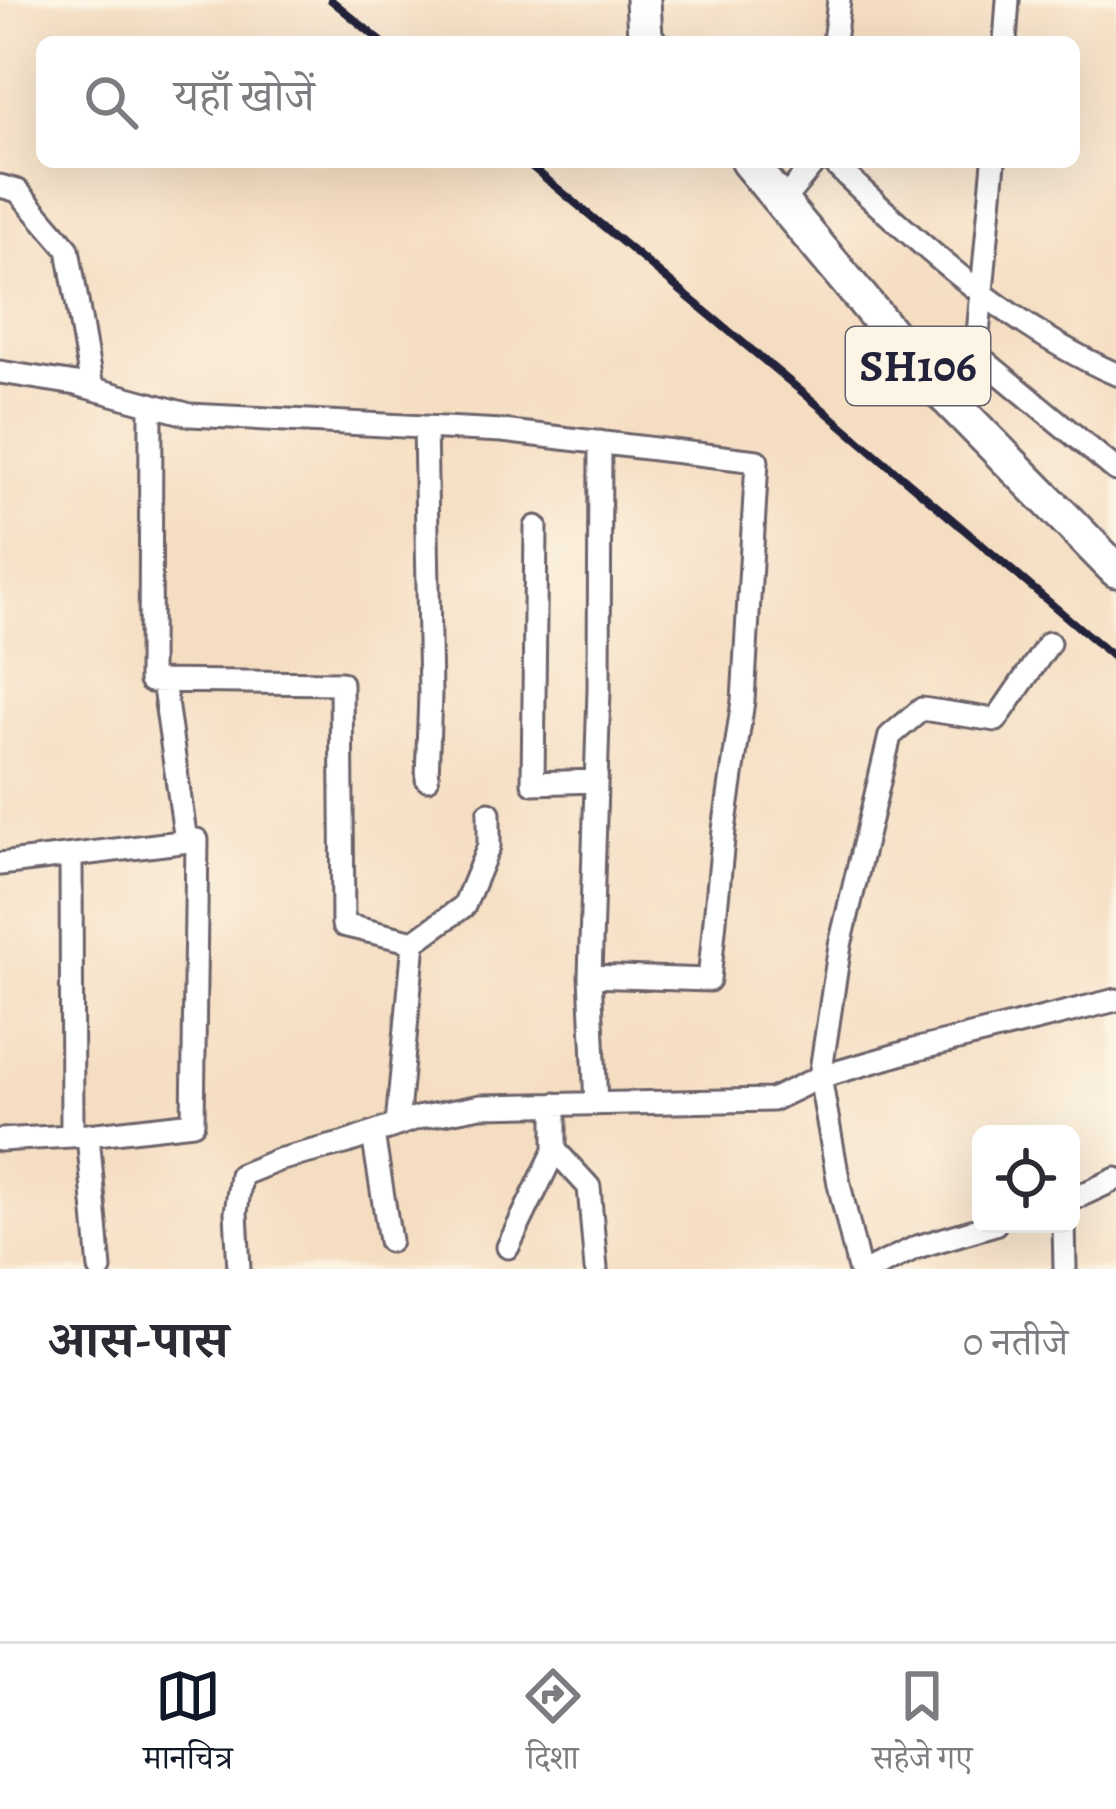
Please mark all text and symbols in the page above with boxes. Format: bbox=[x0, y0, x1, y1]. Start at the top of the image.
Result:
search box bbox=[36, 36, 1080, 168]
text: यहाँ खोजें bbox=[174, 65, 315, 127]
icon: search bbox=[78, 69, 144, 135]
road number: SH106 bbox=[846, 327, 990, 405]
map controls bbox=[972, 1125, 1080, 1233]
button: locate bbox=[972, 1125, 1080, 1233]
text: आस-पास bbox=[48, 1305, 228, 1375]
text: 0 नतीजे bbox=[963, 1315, 1068, 1368]
tab: मानचित्र bbox=[143, 1663, 233, 1790]
tab: दिशा bbox=[520, 1663, 586, 1790]
tab: सहेजे गए bbox=[872, 1663, 973, 1790]

